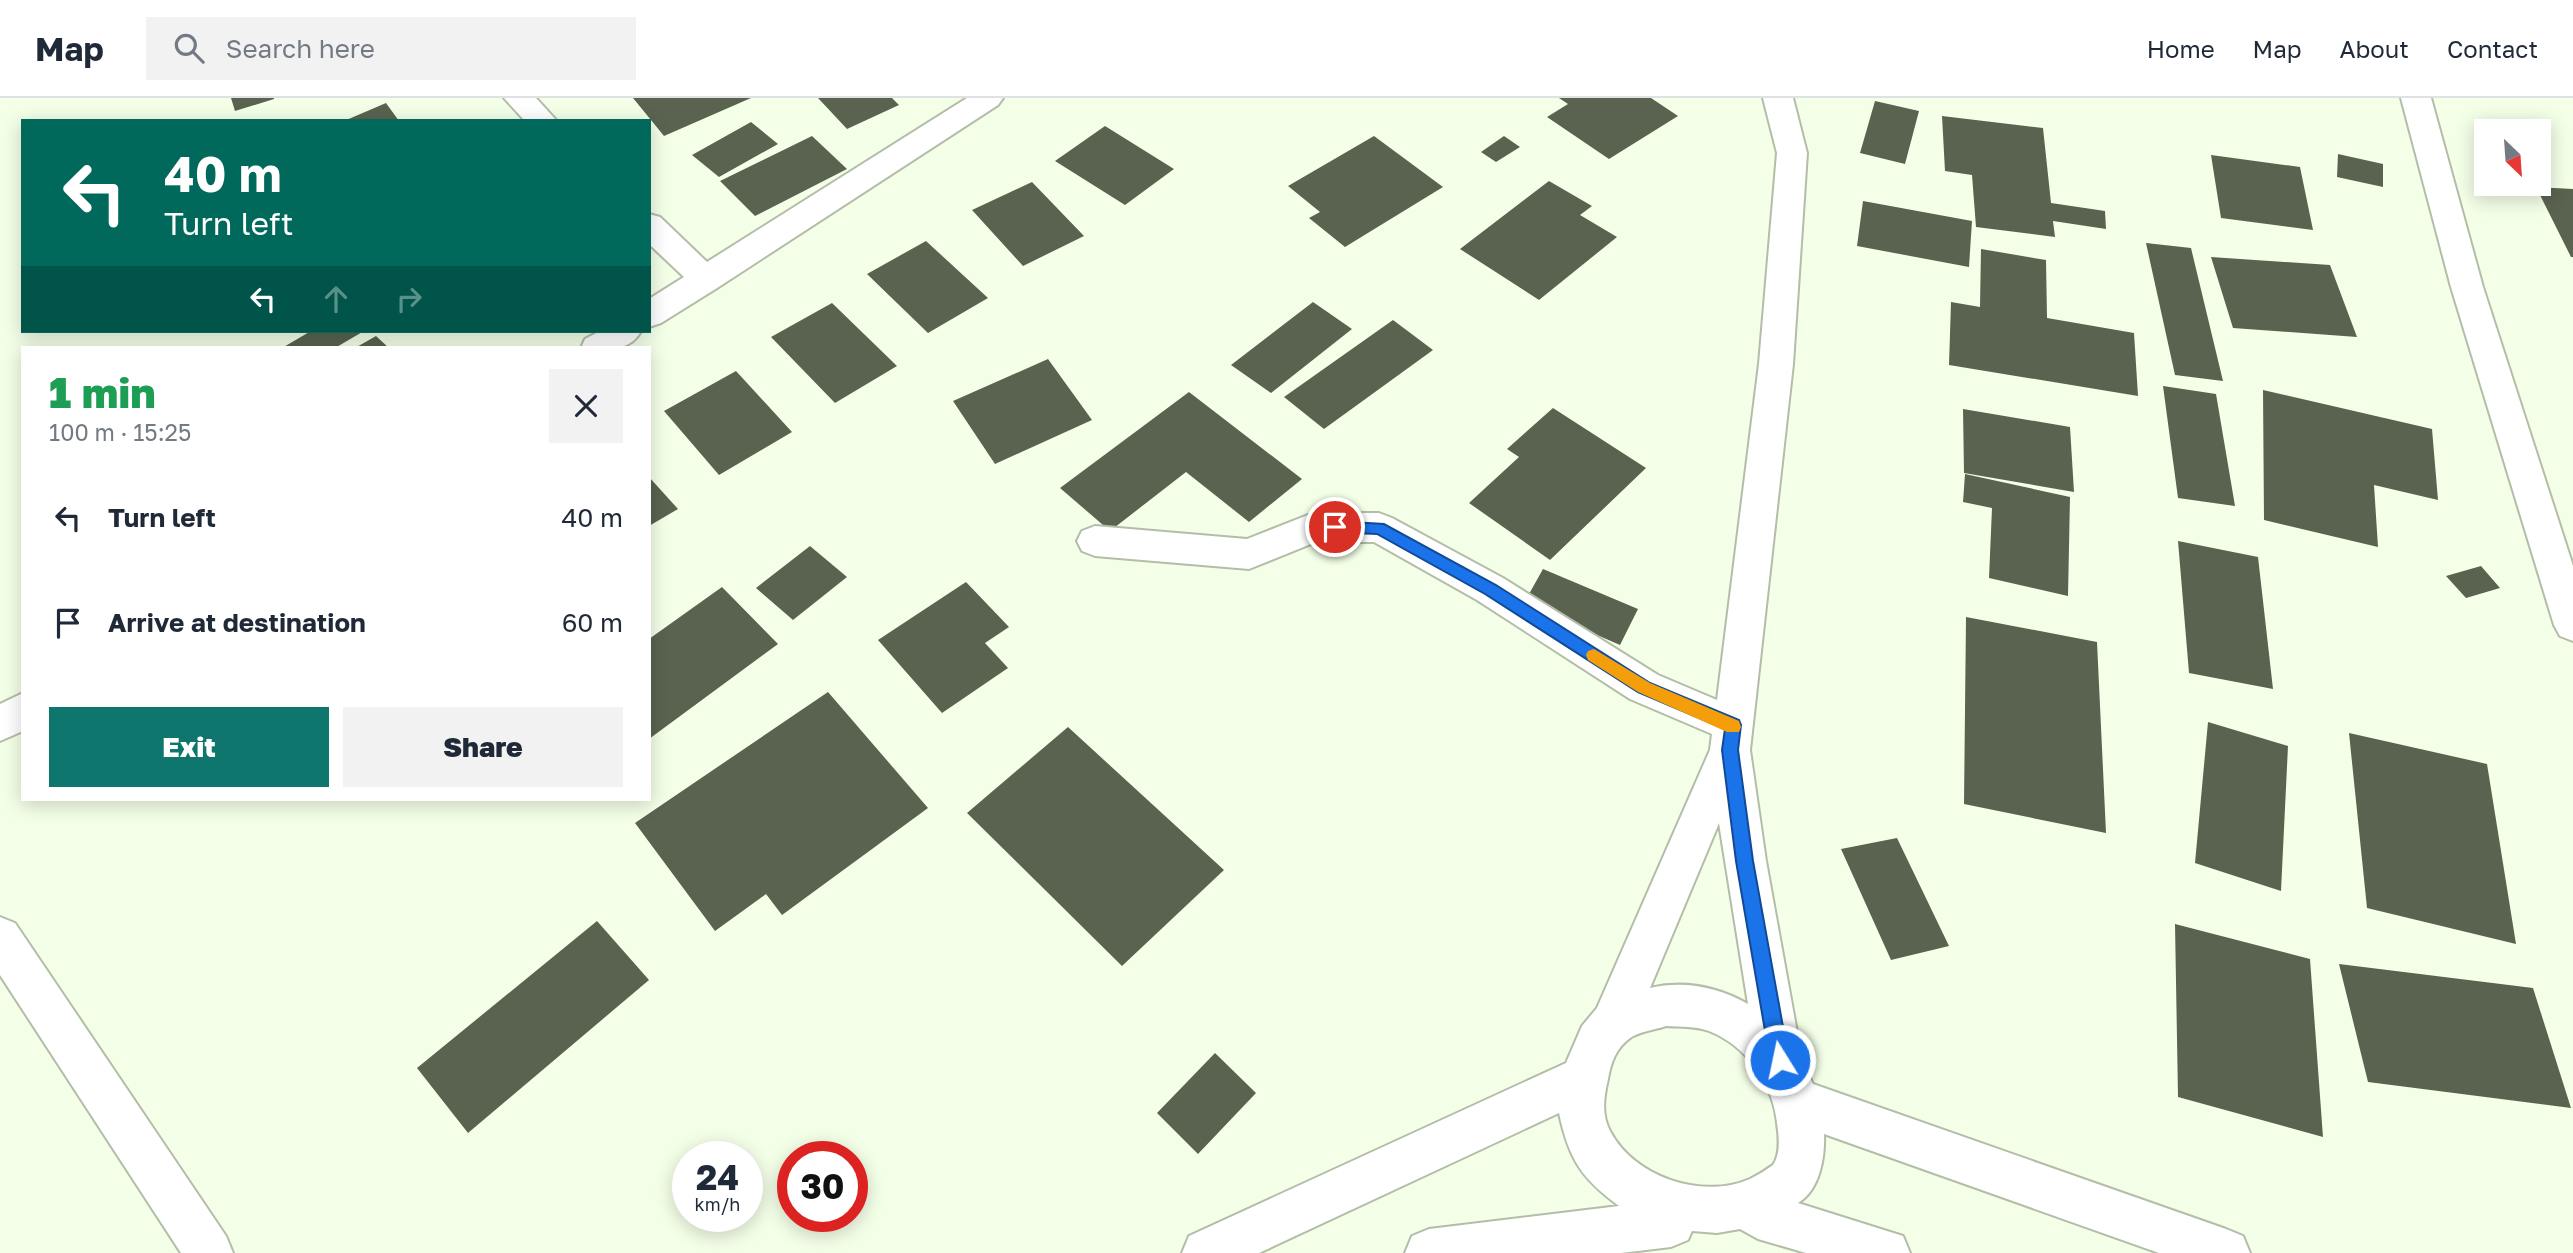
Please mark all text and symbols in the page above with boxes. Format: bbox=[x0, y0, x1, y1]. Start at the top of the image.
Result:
search box bbox=[146, 17, 636, 80]
text: Map bbox=[35, 29, 104, 68]
icon: search bbox=[170, 29, 208, 67]
text: Search here bbox=[226, 33, 375, 64]
text: Home bbox=[2147, 34, 2215, 63]
text: Map bbox=[2253, 34, 2302, 63]
text: About bbox=[2340, 34, 2409, 63]
text: Contact bbox=[2447, 34, 2538, 63]
north arrow bbox=[2474, 119, 2552, 196]
map controls bbox=[2474, 119, 2551, 196]
text: 40 m bbox=[164, 144, 282, 203]
icon: left bbox=[49, 147, 140, 238]
text: Turn left bbox=[164, 204, 293, 242]
icon: left bbox=[244, 280, 282, 318]
icon: ahead bbox=[317, 280, 355, 318]
icon: right bbox=[390, 280, 428, 318]
text: 1 min bbox=[49, 367, 156, 417]
button: close bbox=[549, 369, 623, 443]
text: 100 m · 15:25 bbox=[49, 418, 191, 446]
pin bbox=[1305, 497, 1365, 557]
icon: left bbox=[49, 499, 87, 537]
text: Turn left bbox=[108, 502, 216, 533]
text: 40 m bbox=[562, 502, 623, 533]
icon: arrive bbox=[1316, 508, 1354, 546]
icon: arrive bbox=[49, 604, 87, 642]
text: Arrive at destination bbox=[108, 607, 366, 638]
text: 60 m bbox=[562, 607, 623, 638]
button: Exit bbox=[49, 707, 329, 787]
button: Share bbox=[343, 707, 623, 787]
position arrow bbox=[1743, 1023, 1817, 1097]
speed limit sign: 30 bbox=[777, 1141, 868, 1232]
text: 24 bbox=[696, 1156, 739, 1198]
text: km/h bbox=[695, 1193, 740, 1215]

